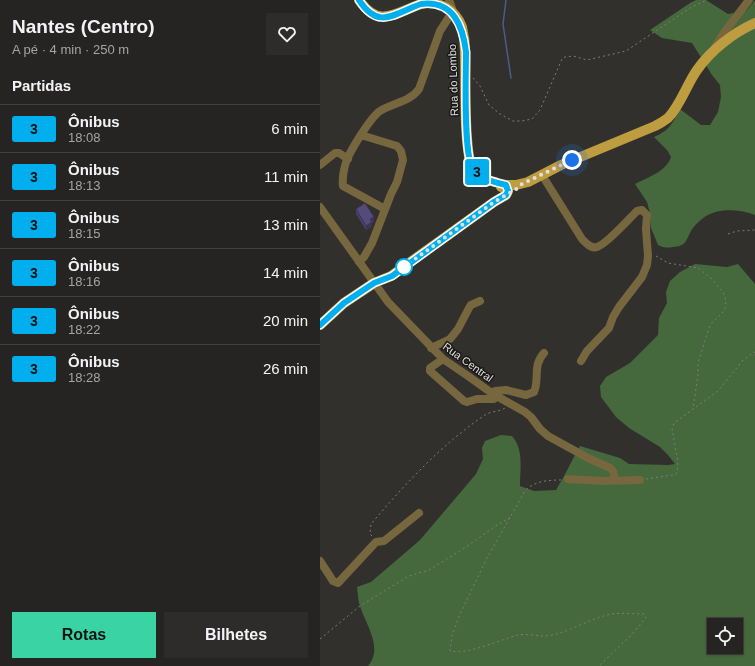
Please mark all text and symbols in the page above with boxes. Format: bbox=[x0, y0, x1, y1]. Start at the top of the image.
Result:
button: heart bbox=[266, 13, 308, 55]
text: Nantes (Centro) bbox=[12, 16, 155, 37]
text: A pé · 4 min · 250 m bbox=[12, 42, 129, 57]
street label: Rua do Lombo bbox=[446, 44, 460, 116]
text: Partidas bbox=[12, 77, 71, 94]
text: Ônibus bbox=[68, 113, 120, 130]
text: 6 min bbox=[271, 120, 308, 137]
text: 3 bbox=[30, 121, 38, 137]
text: 18:08 bbox=[68, 130, 101, 145]
your location bbox=[562, 150, 582, 170]
line badge: 3 bbox=[464, 159, 490, 185]
text: Ônibus bbox=[68, 161, 120, 178]
text: 3 bbox=[473, 164, 481, 180]
text: 11 min bbox=[264, 168, 308, 185]
text: 3 bbox=[30, 169, 38, 185]
text: 18:13 bbox=[68, 178, 101, 193]
text: Ônibus bbox=[68, 209, 120, 226]
text: 13 min bbox=[263, 216, 308, 233]
text: 3 bbox=[30, 217, 38, 233]
text: 18:15 bbox=[68, 226, 101, 241]
text: Ônibus bbox=[68, 257, 120, 274]
unlabelled marker bbox=[395, 258, 413, 276]
text: 14 min bbox=[263, 264, 308, 281]
text: 3 bbox=[30, 265, 38, 281]
text: 18:16 bbox=[68, 274, 101, 289]
text: Ônibus bbox=[68, 305, 120, 322]
text: 20 min bbox=[263, 312, 308, 329]
text: 3 bbox=[30, 313, 38, 329]
text: 18:22 bbox=[68, 322, 101, 337]
street label: Rua Central bbox=[441, 340, 495, 384]
text: Ônibus bbox=[68, 353, 120, 370]
text: 26 min bbox=[263, 360, 308, 377]
text: 3 bbox=[30, 361, 38, 377]
text: 18:28 bbox=[68, 370, 101, 385]
button: Rotas bbox=[12, 612, 156, 658]
button: Bilhetes bbox=[164, 612, 308, 658]
map controls bbox=[707, 618, 743, 654]
button: locate bbox=[707, 618, 743, 654]

